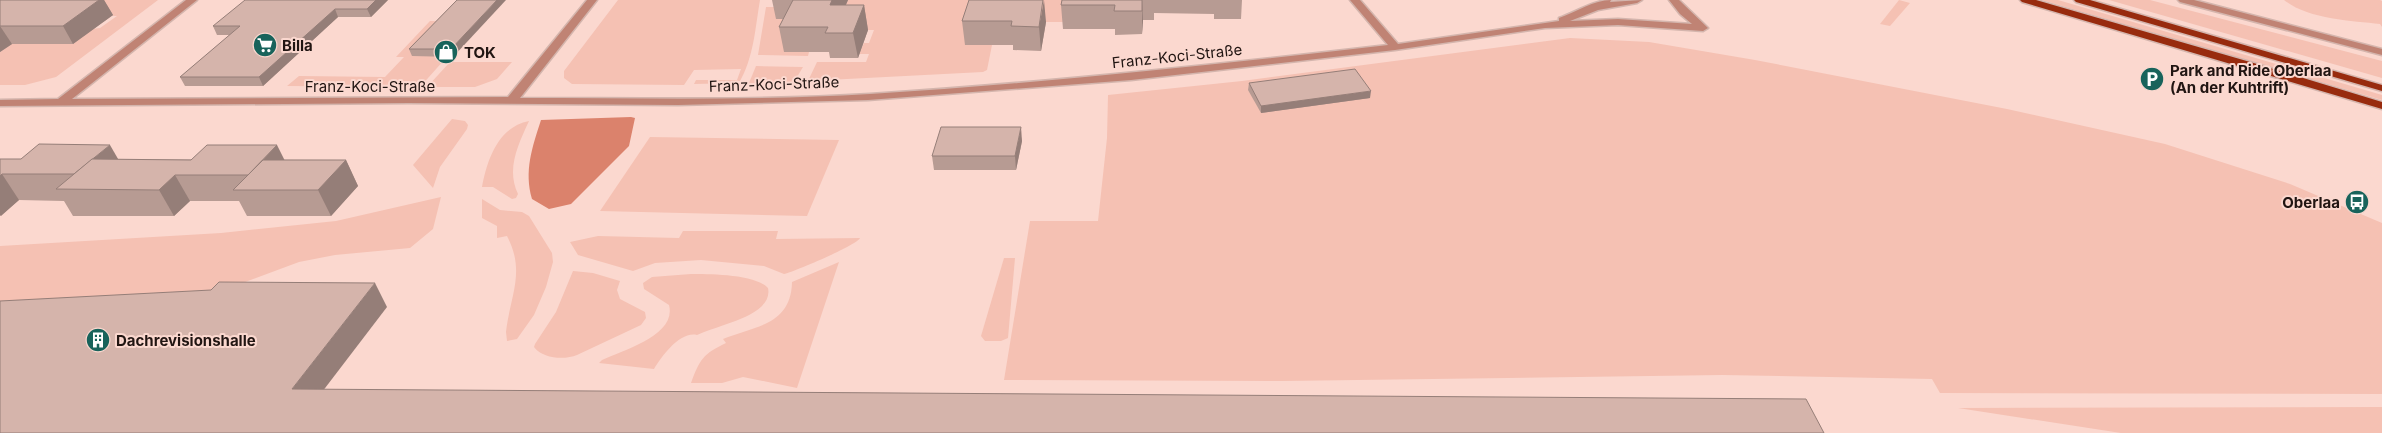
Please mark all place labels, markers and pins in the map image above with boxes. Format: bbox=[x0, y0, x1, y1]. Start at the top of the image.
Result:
supermarket icon: Billa bbox=[252, 32, 278, 58]
place label: Billa bbox=[282, 36, 313, 55]
shop icon: TOK bbox=[433, 39, 459, 65]
place label: TOK bbox=[464, 43, 496, 62]
place label: Park and Ride Oberlaa (An der Kuhtrift) bbox=[2170, 61, 2332, 97]
parking icon: Park and Ride Oberlaa (An der Kuhtrift) bbox=[2139, 66, 2165, 92]
bus stop icon: Oberlaa bbox=[2344, 189, 2370, 215]
place label: Oberlaa bbox=[2282, 193, 2340, 212]
building icon: Dachrevisionshalle bbox=[85, 327, 111, 353]
place label: Dachrevisionshalle bbox=[116, 331, 256, 350]

